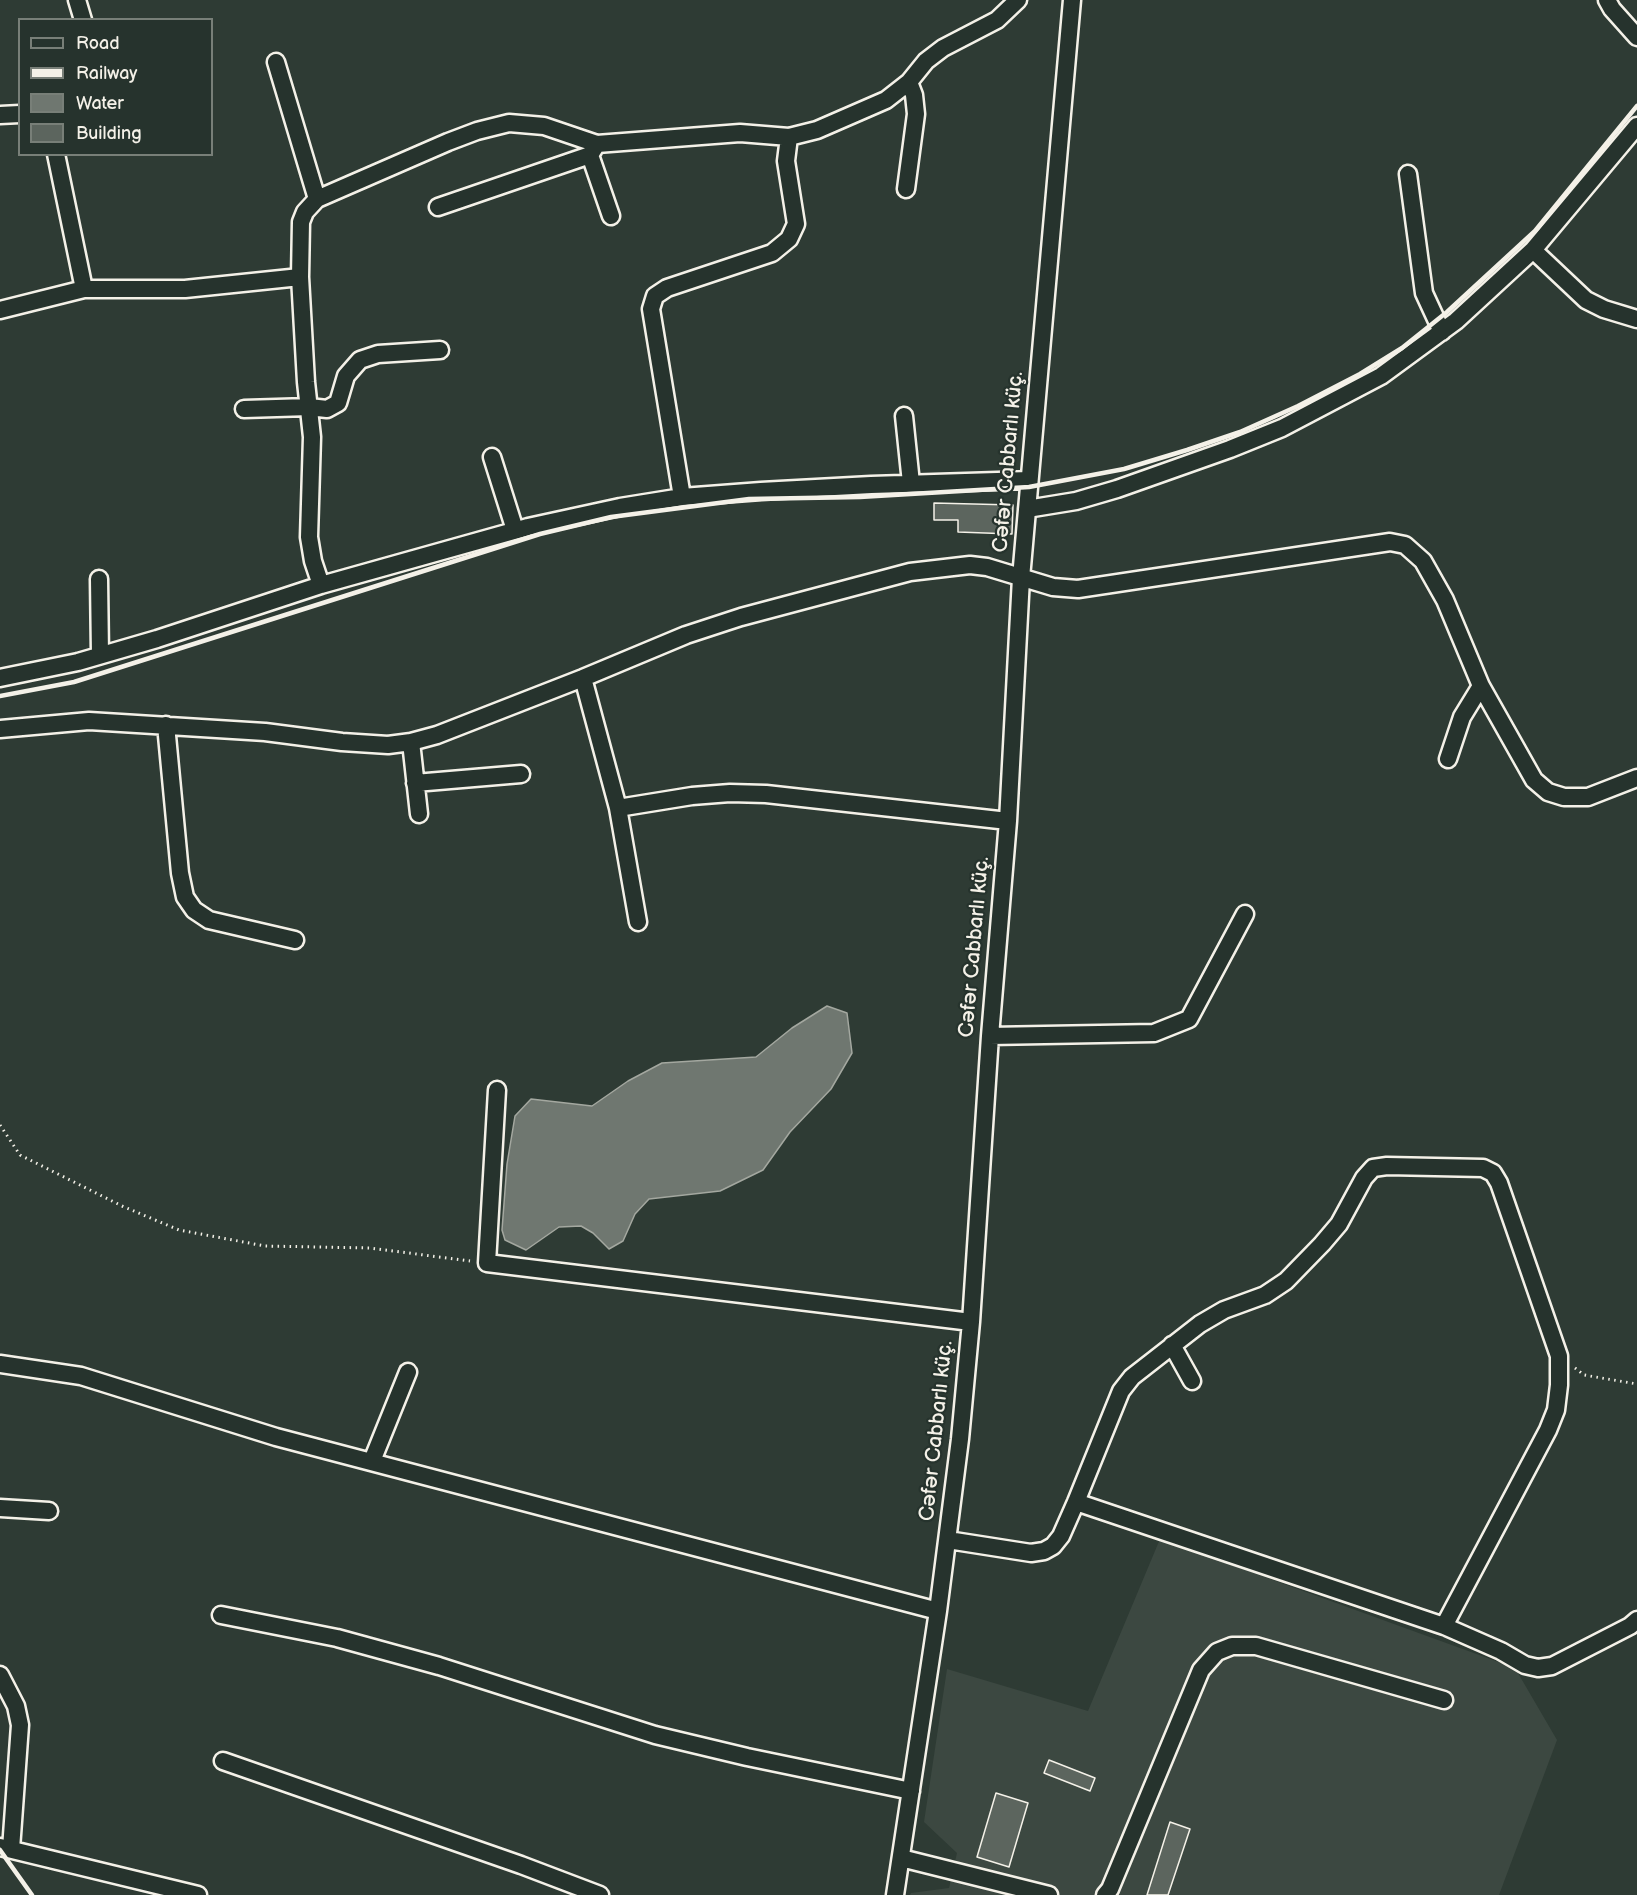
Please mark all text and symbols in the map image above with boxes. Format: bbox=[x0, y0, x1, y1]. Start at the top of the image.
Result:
legend bbox=[18, 18, 213, 156]
text: Road bbox=[76, 33, 120, 54]
text: Railway bbox=[76, 63, 138, 84]
text: Water bbox=[76, 93, 124, 114]
text: Building bbox=[76, 123, 142, 144]
street label: Cəfər Cabbarlı küç. bbox=[989, 370, 1029, 554]
street label: Cəfər Cabbarlı küç. bbox=[955, 855, 995, 1039]
street label: Cəfər Cabbarlı küç. bbox=[915, 1339, 959, 1523]

